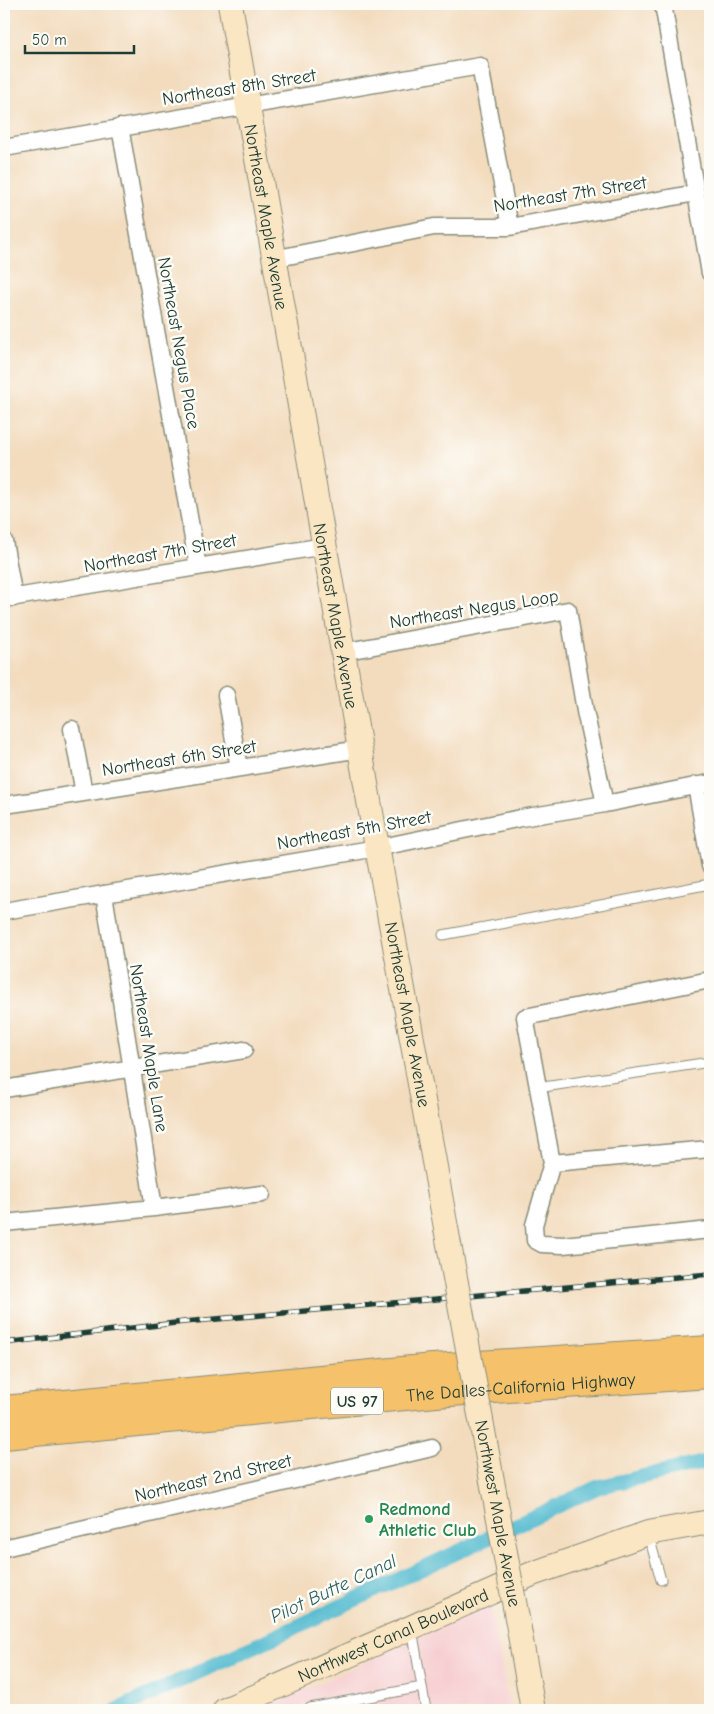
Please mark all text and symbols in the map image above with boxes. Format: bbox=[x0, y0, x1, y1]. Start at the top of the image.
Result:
scale bar bbox=[25, 22, 134, 54]
text: 50 m bbox=[32, 31, 67, 49]
street label: Northeast 8th Street bbox=[161, 65, 318, 110]
street label: Northeast Maple Avenue bbox=[239, 122, 292, 312]
street label: Northeast 7th Street bbox=[492, 172, 649, 217]
street label: Northeast Negus Place bbox=[153, 255, 204, 431]
street label: Northeast Maple Avenue bbox=[308, 522, 362, 710]
street label: Northeast 7th Street bbox=[82, 530, 239, 577]
street label: Northeast Negus Loop bbox=[388, 586, 560, 633]
street label: Northeast 6th Street bbox=[100, 736, 259, 781]
street label: Northeast 5th Street bbox=[275, 806, 434, 854]
street label: Northeast Maple Avenue bbox=[380, 920, 434, 1109]
street label: Northeast Maple Lane bbox=[125, 962, 172, 1134]
street label: The Dalles-California Highway bbox=[405, 1369, 637, 1407]
road number: US 97 bbox=[331, 1388, 383, 1414]
street label: Northwest Maple Avenue bbox=[470, 1418, 525, 1608]
street label: Northeast 2nd Street bbox=[133, 1450, 294, 1507]
place label: Redmond Athletic Club bbox=[379, 1499, 476, 1541]
marker: Redmond Athletic Club bbox=[363, 1513, 375, 1525]
water label: Pilot Butte Canal bbox=[267, 1550, 401, 1628]
street label: Northwest Canal Boulevard bbox=[295, 1584, 492, 1687]

